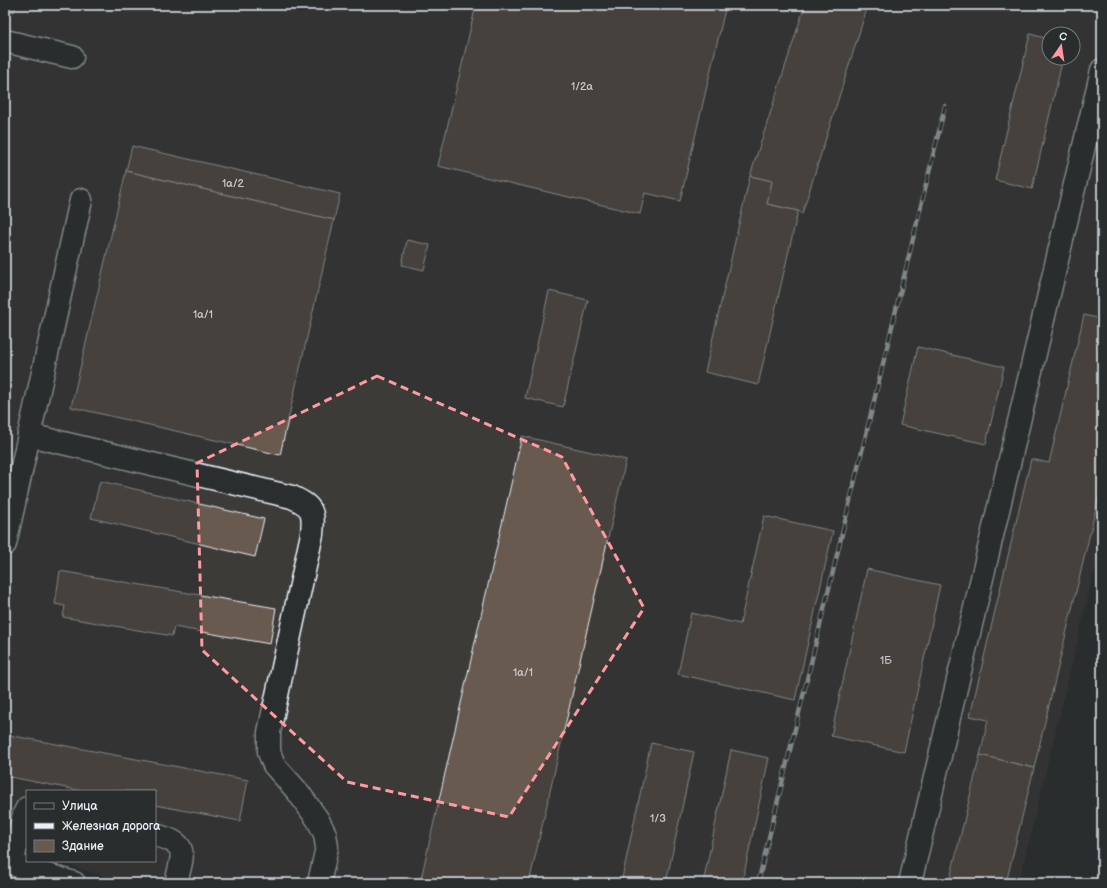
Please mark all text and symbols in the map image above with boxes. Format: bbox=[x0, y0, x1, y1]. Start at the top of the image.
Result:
north arrow bbox=[1041, 26, 1081, 66]
text: С bbox=[1058, 30, 1069, 44]
house number: 1/2а bbox=[571, 80, 594, 93]
house number: 1а/2 bbox=[222, 177, 245, 190]
house number: 1а/1 bbox=[193, 308, 213, 321]
house number: 1Б bbox=[880, 654, 892, 667]
house number: 1а/1 bbox=[513, 666, 533, 679]
legend bbox=[26, 790, 156, 862]
text: Улица bbox=[62, 799, 98, 814]
house number: 1/3 bbox=[650, 812, 666, 825]
text: Железная дорога bbox=[62, 819, 160, 834]
text: Здание bbox=[62, 839, 104, 854]

